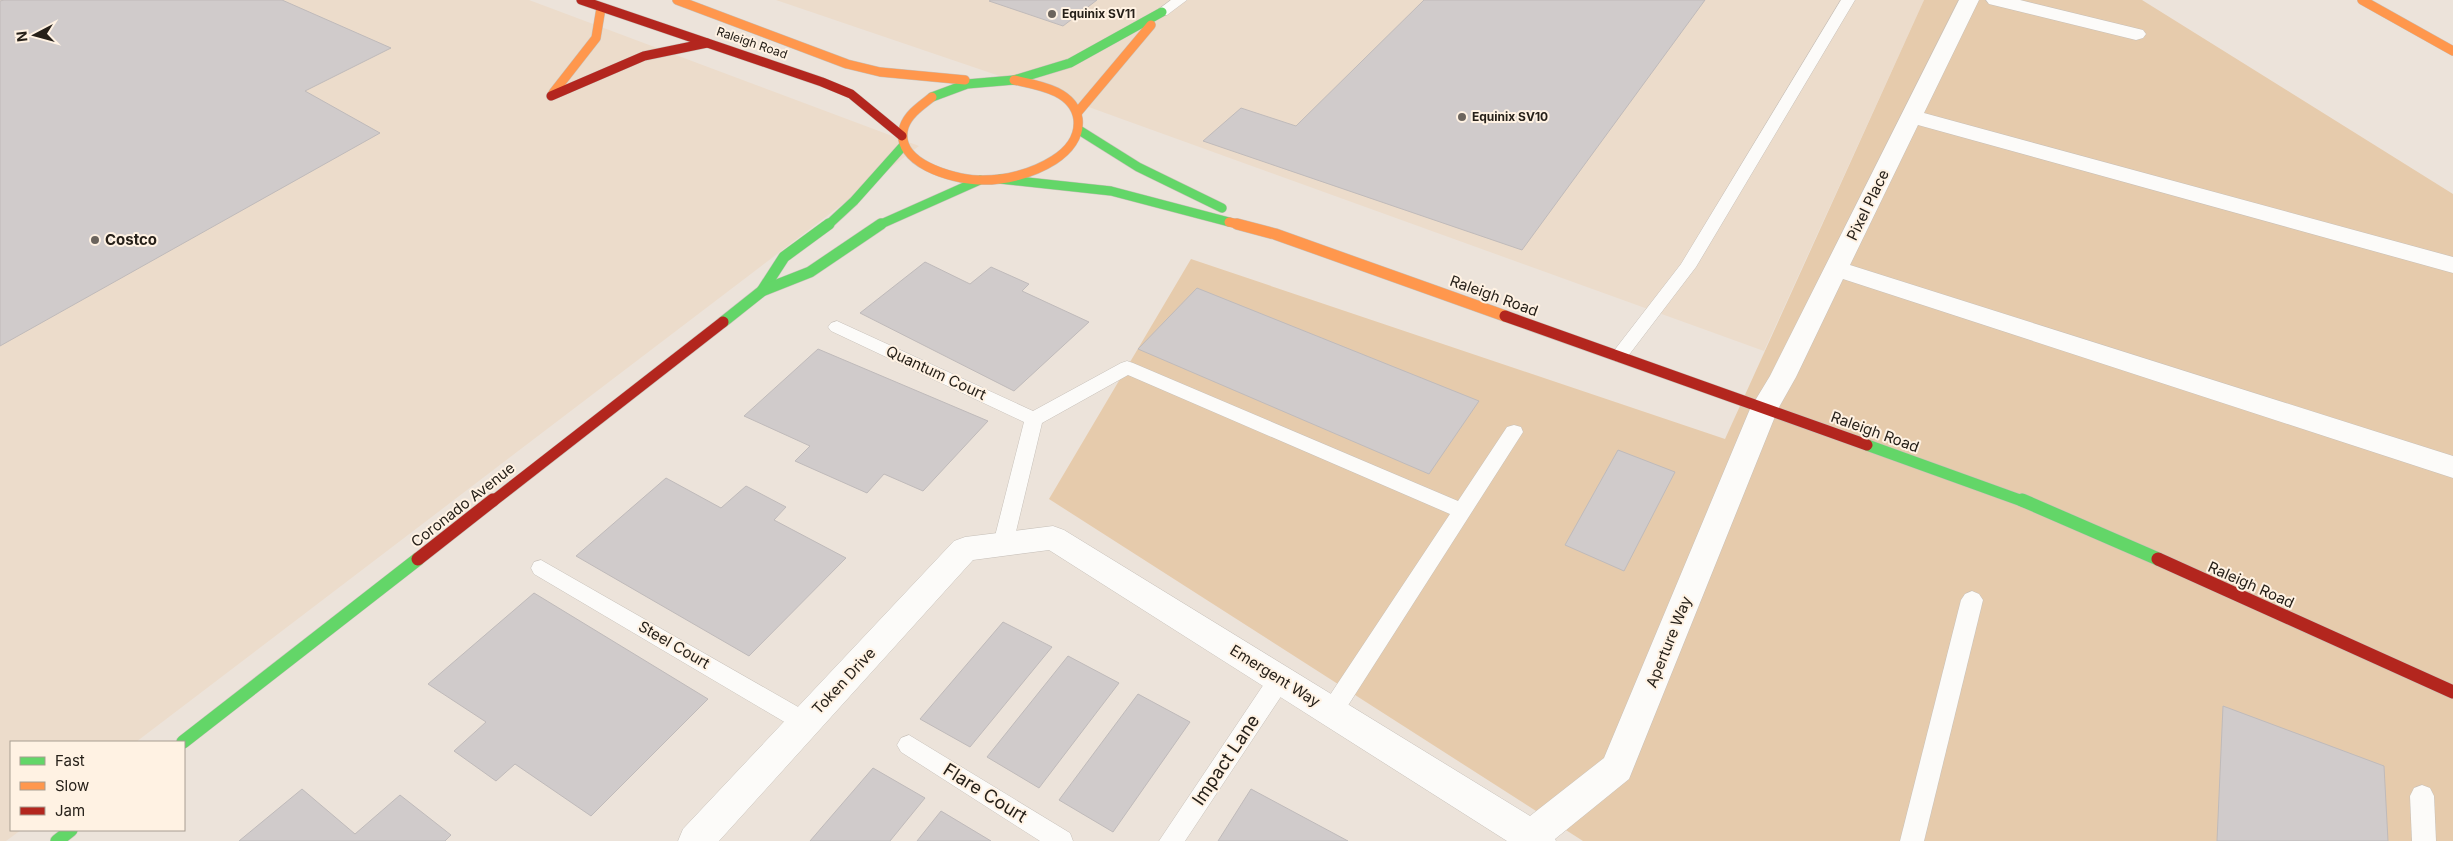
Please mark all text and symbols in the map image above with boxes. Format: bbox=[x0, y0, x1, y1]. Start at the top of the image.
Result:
place label: Equinix SV11 bbox=[1062, 6, 1135, 21]
marker: Equinix SV11 bbox=[1046, 8, 1058, 20]
north arrow bbox=[10, 10, 60, 60]
street label: Raleigh Road bbox=[715, 23, 790, 62]
text: N bbox=[13, 30, 31, 43]
place label: Equinix SV10 bbox=[1472, 109, 1548, 124]
marker: Equinix SV10 bbox=[1456, 111, 1468, 123]
street label: Pixel Place bbox=[1842, 166, 1893, 243]
place label: Costco bbox=[105, 230, 157, 249]
marker: Costco bbox=[89, 234, 101, 246]
street label: Raleigh Road bbox=[1447, 271, 1541, 320]
street label: Quantum Court bbox=[883, 341, 989, 404]
street label: Raleigh Road bbox=[1828, 407, 1922, 456]
street label: Coronado Avenue bbox=[407, 458, 518, 551]
street label: Raleigh Road bbox=[2205, 557, 2297, 612]
street label: Aperture Way bbox=[1642, 593, 1696, 690]
street label: Steel Court bbox=[635, 617, 713, 673]
street label: Emergent Way bbox=[1227, 640, 1324, 711]
street label: Token Drive bbox=[808, 643, 879, 718]
street label: Impact Lane bbox=[1188, 711, 1264, 809]
legend bbox=[10, 741, 185, 831]
text: Fast bbox=[55, 751, 85, 770]
street label: Flare Court bbox=[940, 759, 1031, 827]
text: Slow bbox=[55, 776, 89, 795]
text: Jam bbox=[55, 801, 85, 820]

